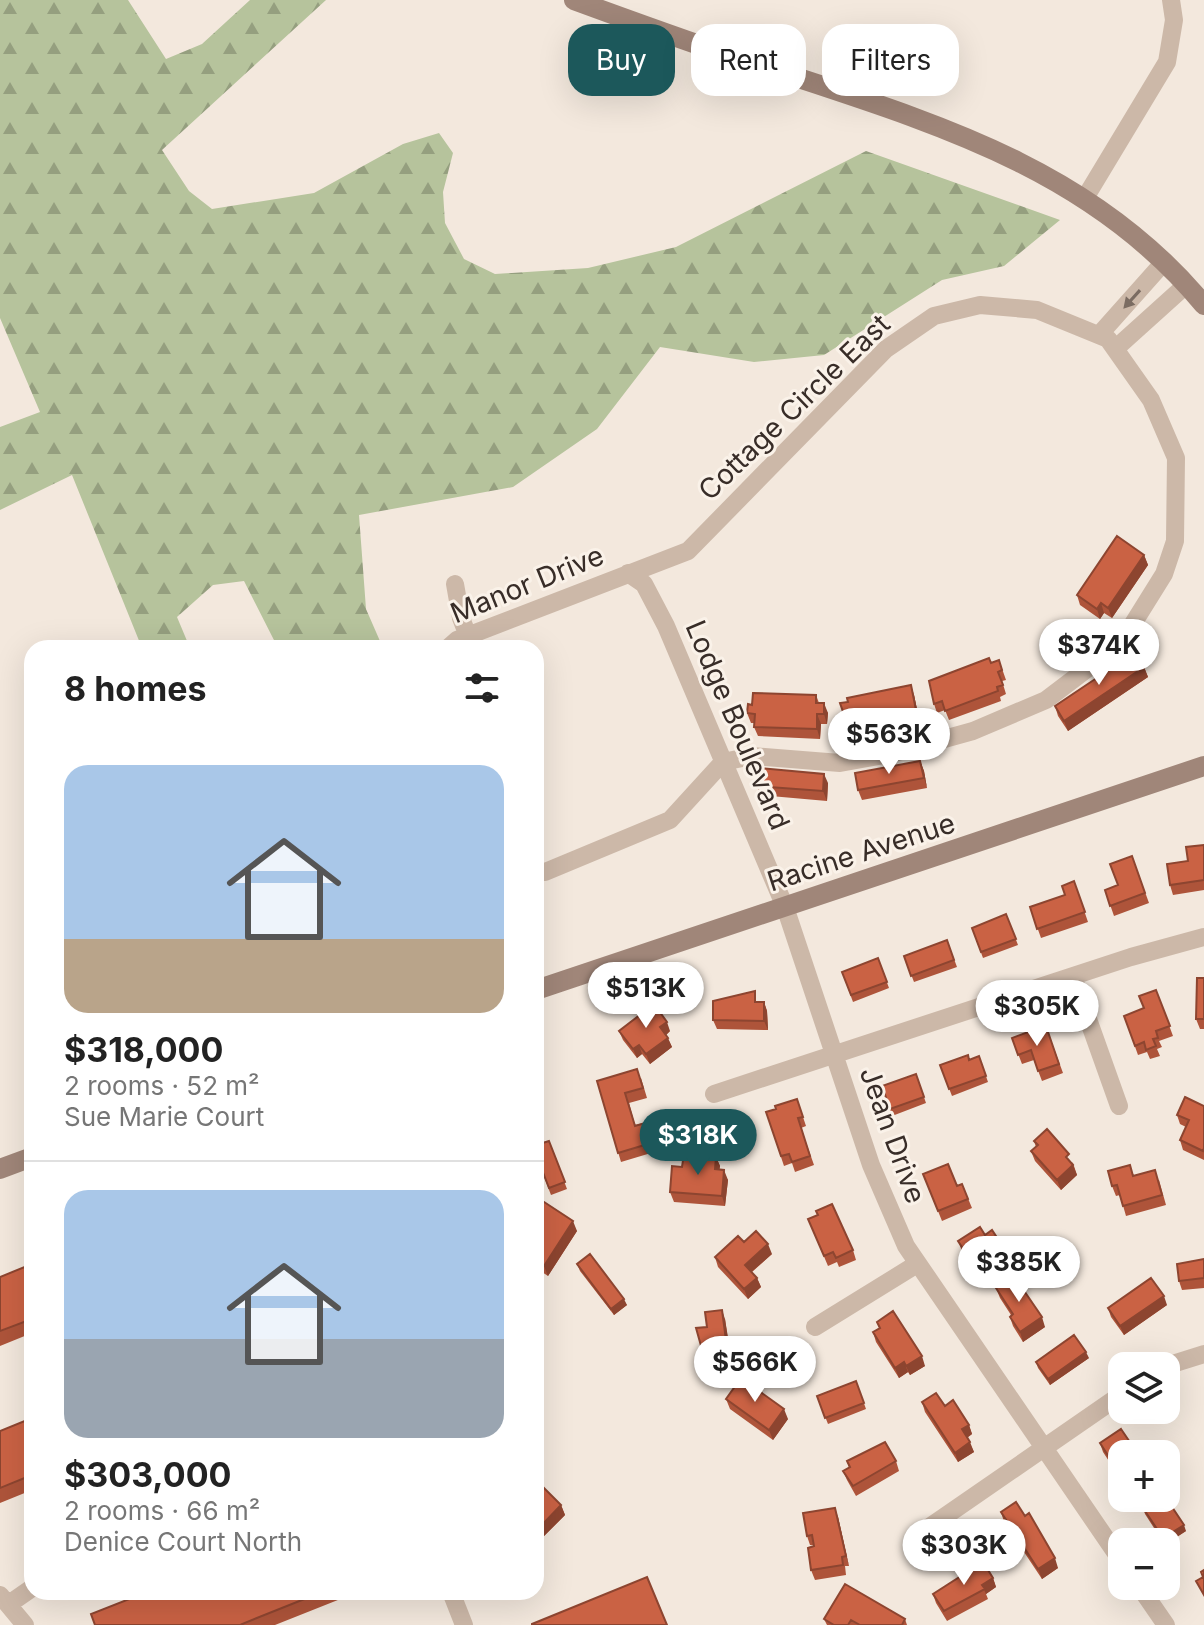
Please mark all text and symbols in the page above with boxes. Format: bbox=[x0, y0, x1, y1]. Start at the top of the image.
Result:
chip: Buy bbox=[568, 24, 675, 96]
chip: Rent bbox=[691, 24, 806, 96]
chip: Filters bbox=[822, 24, 959, 96]
one-way arrow bbox=[1124, 288, 1141, 308]
street label: Cottage Circle East bbox=[691, 307, 897, 507]
street label: Manor Drive bbox=[445, 538, 609, 630]
street label: Lodge Boulevard bbox=[679, 615, 797, 835]
pin: $374K bbox=[1043, 619, 1155, 687]
text: $374K bbox=[1057, 629, 1141, 660]
icon: filters bbox=[460, 666, 504, 710]
text: 8 homes bbox=[64, 668, 207, 709]
pin: $563K bbox=[833, 708, 945, 776]
text: $563K bbox=[846, 718, 932, 749]
street label: Racine Avenue bbox=[763, 806, 959, 898]
icon: home bbox=[212, 817, 356, 961]
pin: $513K bbox=[590, 962, 702, 1030]
text: $513K bbox=[606, 972, 686, 1003]
pin: $305K bbox=[981, 980, 1093, 1048]
text: $305K bbox=[994, 990, 1080, 1021]
text: $318,000 bbox=[64, 1029, 223, 1070]
street label: Jean Drive bbox=[853, 1062, 933, 1208]
text: 2 rooms · 52 m² bbox=[64, 1070, 260, 1101]
text: Sue Marie Court bbox=[64, 1101, 264, 1132]
pin: $318K bbox=[642, 1109, 754, 1177]
text: $318K bbox=[658, 1119, 738, 1150]
pin: $385K bbox=[963, 1236, 1075, 1304]
icon: home bbox=[212, 1242, 356, 1386]
text: $385K bbox=[976, 1246, 1062, 1277]
pin: $566K bbox=[699, 1336, 811, 1404]
text: $566K bbox=[712, 1346, 798, 1377]
map controls bbox=[1108, 1352, 1180, 1600]
button: layers bbox=[1108, 1352, 1180, 1424]
button: + bbox=[1108, 1440, 1180, 1512]
text: $303,000 bbox=[64, 1454, 232, 1495]
text: 2 rooms · 66 m² bbox=[64, 1495, 260, 1526]
pin: $303K bbox=[908, 1519, 1020, 1587]
text: Denice Court North bbox=[64, 1526, 302, 1557]
button: − bbox=[1108, 1528, 1180, 1600]
text: $303K bbox=[921, 1529, 1007, 1560]

